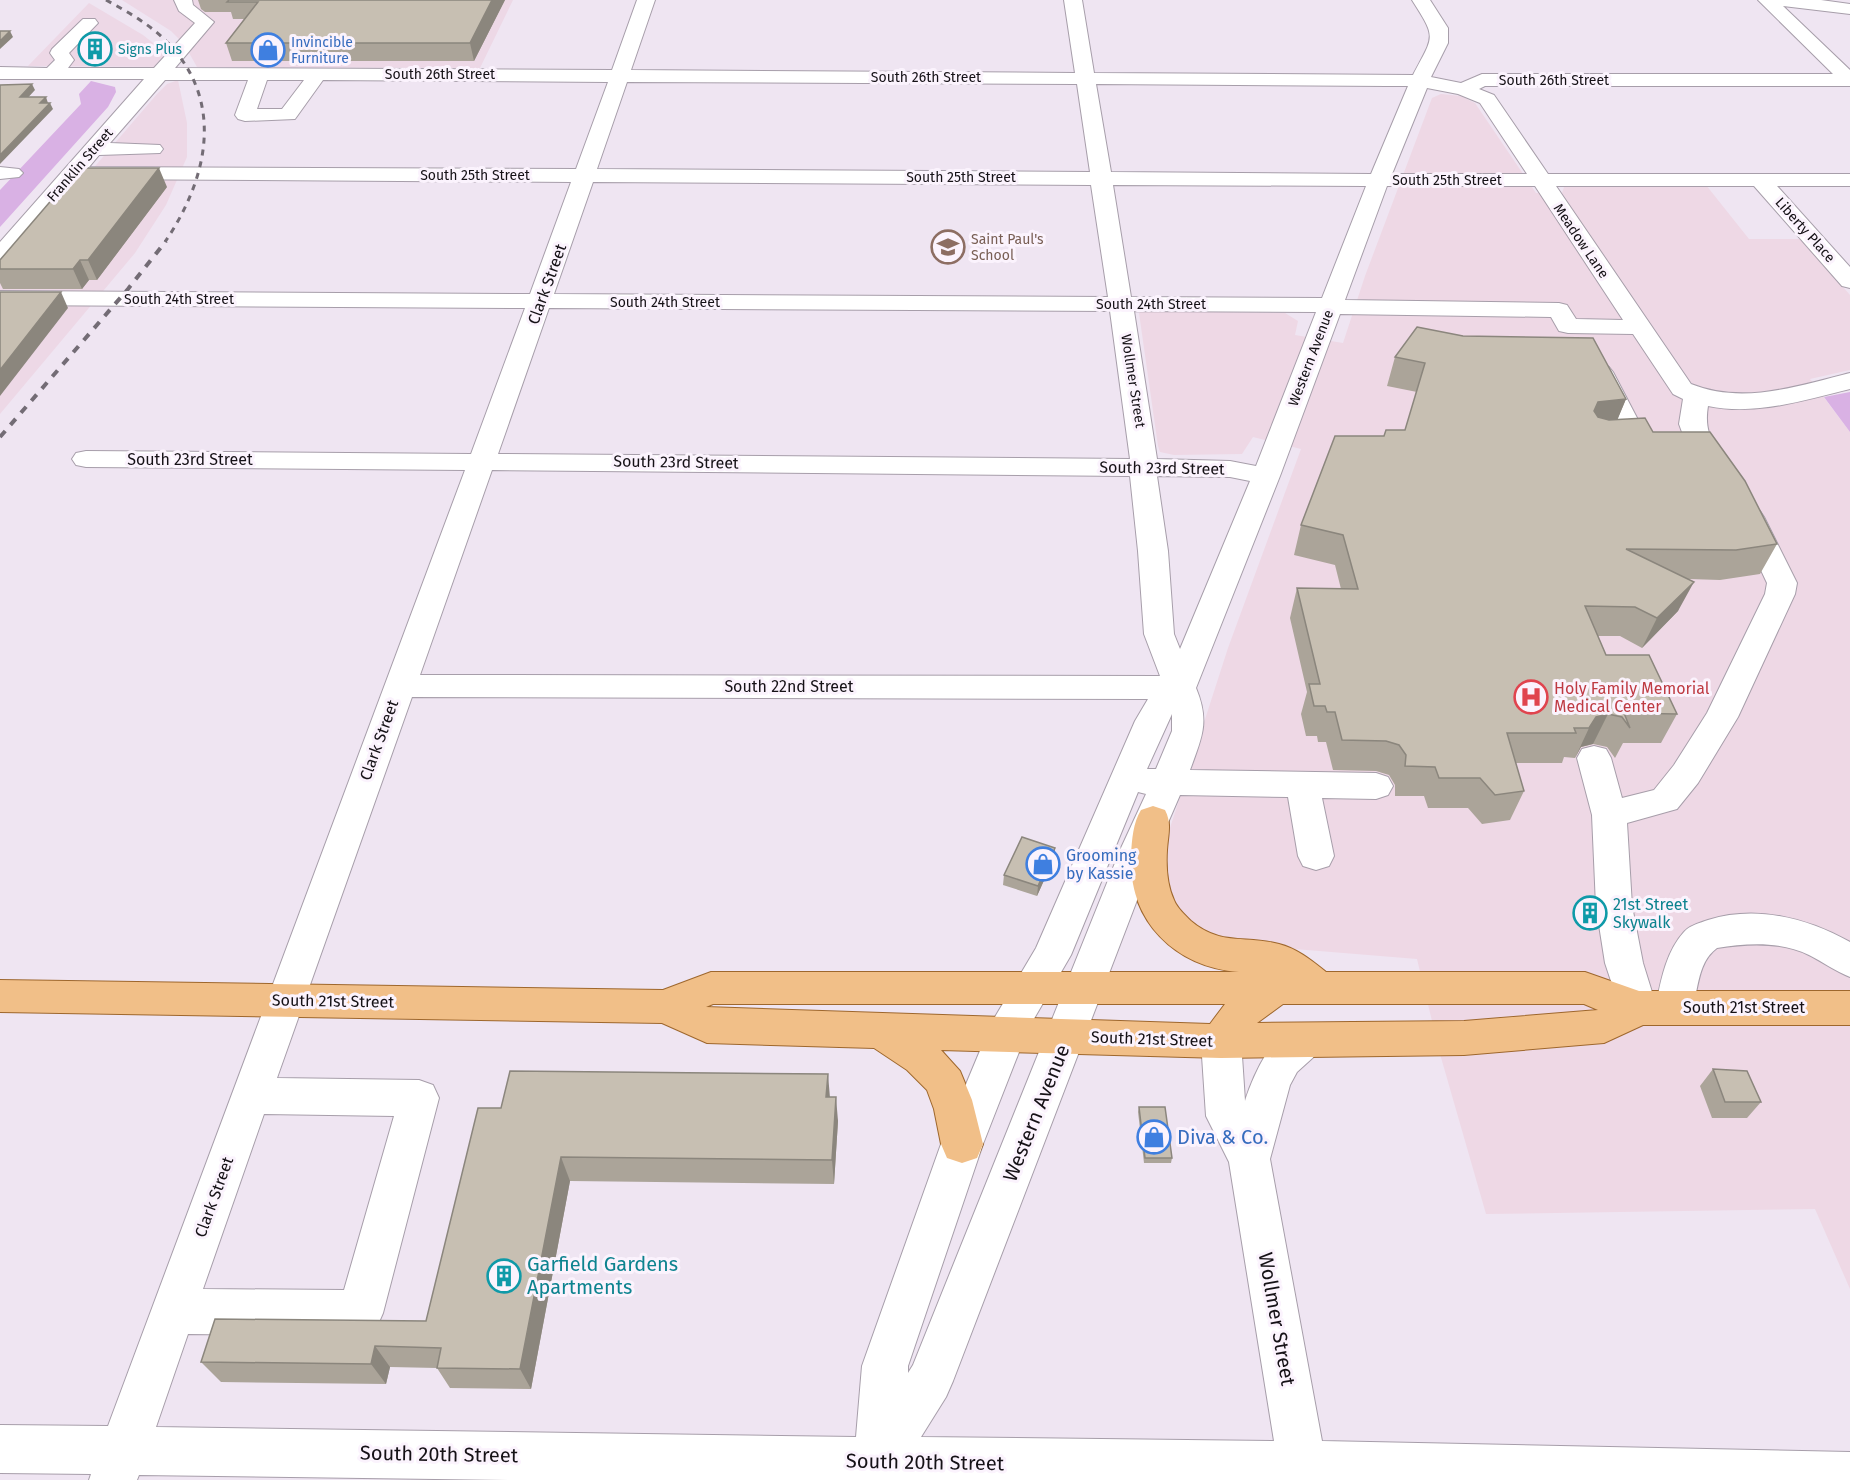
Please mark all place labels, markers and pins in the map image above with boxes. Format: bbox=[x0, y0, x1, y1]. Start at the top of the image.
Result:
building icon: Signs Plus bbox=[77, 31, 113, 67]
shop icon: Invincible Furniture bbox=[250, 32, 286, 68]
place label: Invincible Furniture bbox=[291, 34, 353, 67]
place label: Signs Plus bbox=[118, 41, 183, 58]
school or university icon: Saint Paul's School bbox=[930, 229, 966, 265]
place label: Saint Paul's School bbox=[971, 231, 1044, 264]
hospital icon: Holy Family Memorial Medical Center bbox=[1513, 679, 1549, 715]
place label: Holy Family Memorial Medical Center bbox=[1554, 679, 1710, 716]
shop icon: Grooming by Kassie bbox=[1025, 846, 1061, 882]
place label: Grooming by Kassie bbox=[1066, 846, 1137, 883]
building icon: 21st Street Skywalk bbox=[1572, 895, 1608, 931]
place label: 21st Street Skywalk bbox=[1613, 895, 1689, 932]
shop icon: Diva & Co. bbox=[1136, 1119, 1172, 1155]
place label: Diva & Co. bbox=[1177, 1125, 1268, 1149]
place label: Garfield Gardens Apartments bbox=[527, 1252, 678, 1299]
building icon: Garfield Gardens Apartments bbox=[486, 1258, 522, 1294]

